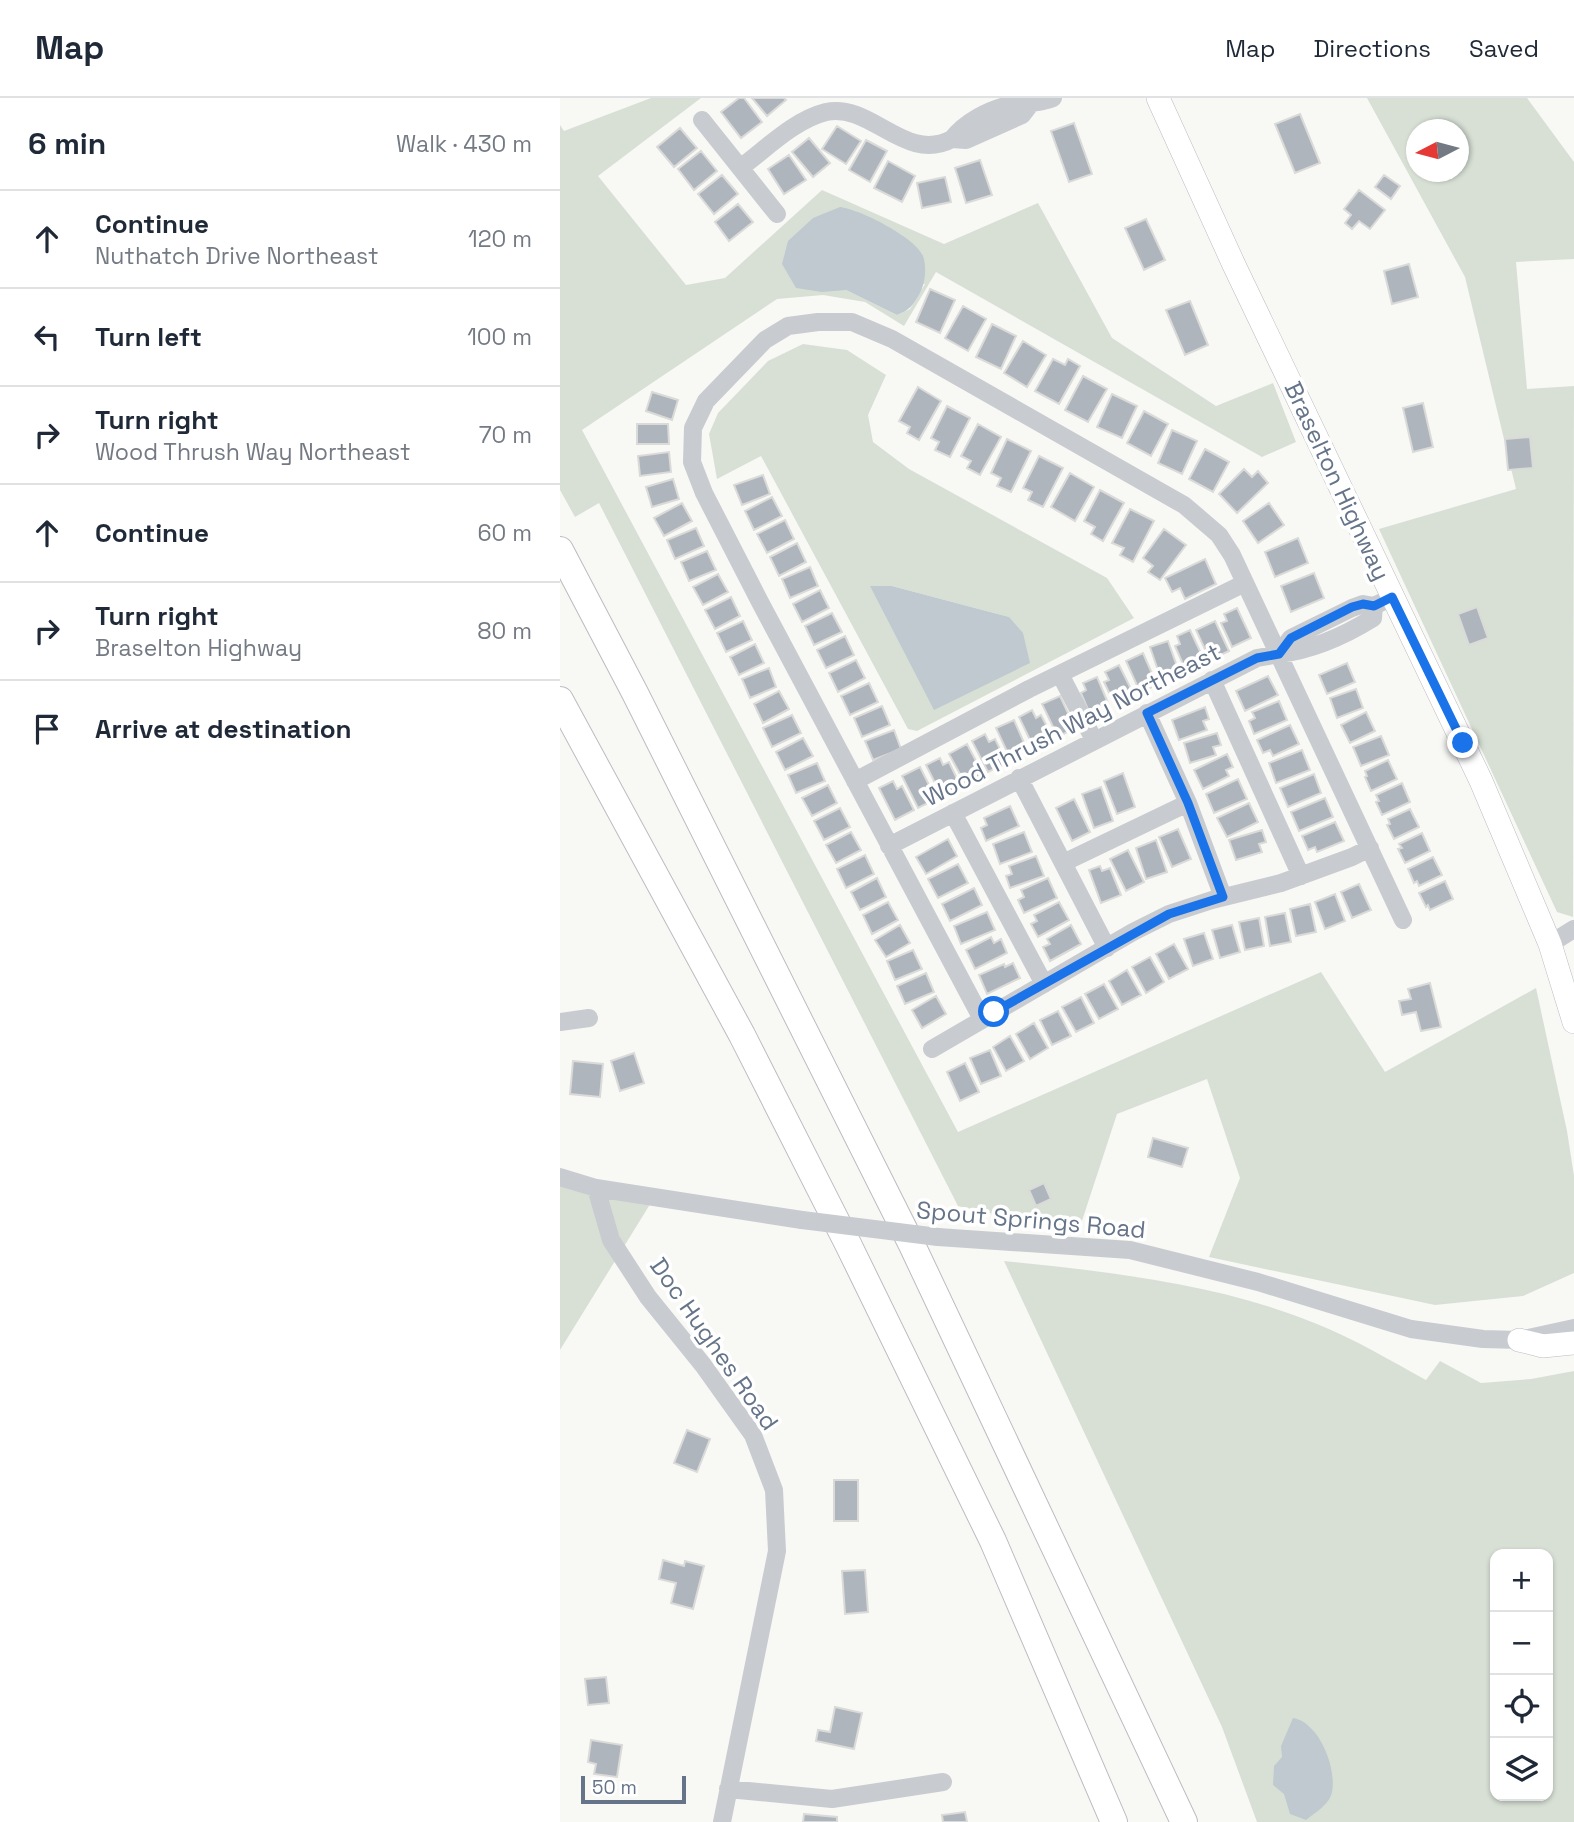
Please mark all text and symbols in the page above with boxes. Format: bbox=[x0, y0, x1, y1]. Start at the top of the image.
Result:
text: Map bbox=[35, 27, 104, 69]
text: Map bbox=[1225, 33, 1275, 64]
text: Directions bbox=[1313, 33, 1431, 64]
text: Saved bbox=[1469, 33, 1539, 64]
north arrow bbox=[1406, 119, 1469, 182]
text: 6 min bbox=[28, 124, 106, 163]
text: Walk · 430 m bbox=[396, 129, 532, 159]
text: Continue bbox=[95, 207, 209, 241]
icon: ahead bbox=[28, 220, 66, 258]
text: 120 m bbox=[468, 224, 532, 254]
text: Nuthatch Drive Northeast bbox=[95, 241, 379, 271]
icon: left bbox=[28, 318, 66, 356]
text: Turn left bbox=[95, 320, 202, 354]
text: 100 m bbox=[467, 322, 532, 352]
street label: Braselton Highway bbox=[1278, 376, 1397, 585]
text: Turn right bbox=[95, 403, 219, 437]
icon: right bbox=[28, 416, 66, 454]
text: 70 m bbox=[479, 420, 532, 450]
text: Wood Thrush Way Northeast bbox=[95, 437, 411, 467]
icon: ahead bbox=[28, 514, 66, 552]
text: Continue bbox=[95, 516, 209, 550]
text: 60 m bbox=[477, 518, 532, 548]
text: Turn right bbox=[95, 599, 219, 633]
icon: right bbox=[28, 612, 66, 650]
text: 80 m bbox=[477, 616, 532, 646]
text: Braselton Highway bbox=[95, 633, 302, 663]
street label: Wood Thrush Way Northeast bbox=[918, 636, 1225, 813]
icon: arrive bbox=[28, 710, 66, 748]
text: Arrive at destination bbox=[95, 712, 352, 746]
route end bbox=[1447, 727, 1478, 758]
route start bbox=[978, 996, 1009, 1027]
street label: Spout Springs Road bbox=[915, 1194, 1147, 1245]
street label: Doc Hughes Road bbox=[643, 1251, 786, 1436]
map controls bbox=[1490, 1549, 1553, 1801]
button: + bbox=[1490, 1549, 1553, 1612]
button: − bbox=[1490, 1612, 1553, 1675]
button: locate bbox=[1490, 1675, 1553, 1738]
button: layers bbox=[1490, 1738, 1553, 1801]
scale bar bbox=[581, 1773, 686, 1805]
text: 50 m bbox=[592, 1775, 637, 1800]

